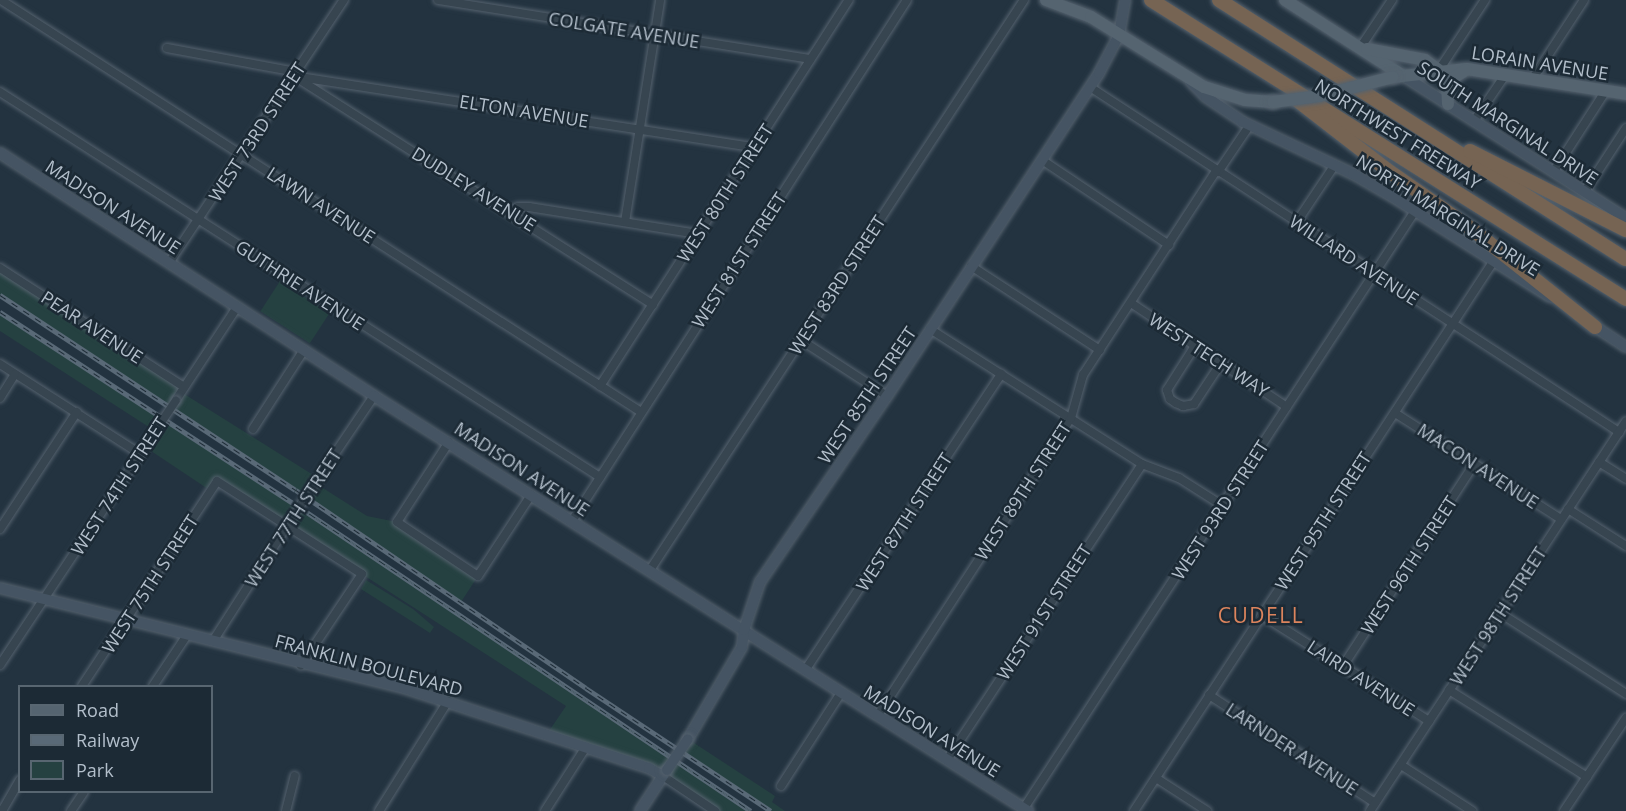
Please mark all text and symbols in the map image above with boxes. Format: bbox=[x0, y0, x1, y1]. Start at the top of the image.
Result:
street label: COLGATE AVENUE bbox=[547, 7, 701, 53]
street label: LORAIN AVENUE bbox=[1470, 42, 1610, 84]
street label: SOUTH MARGINAL DRIVE bbox=[1414, 57, 1602, 189]
street label: WEST 73RD STREET bbox=[204, 58, 310, 206]
street label: NORTHWEST FREEWAY bbox=[1311, 74, 1485, 194]
street label: ELTON AVENUE bbox=[458, 90, 590, 132]
street label: WEST 80TH STREET bbox=[672, 120, 778, 266]
street label: DUDLEY AVENUE bbox=[408, 142, 540, 236]
street label: NORTH MARGINAL DRIVE bbox=[1352, 150, 1544, 280]
street label: MADISON AVENUE bbox=[41, 155, 185, 259]
street label: LAWN AVENUE bbox=[263, 162, 379, 248]
street label: WEST 81ST STREET bbox=[687, 188, 791, 332]
street label: WILLARD AVENUE bbox=[1285, 210, 1423, 310]
street label: WEST 83RD STREET bbox=[784, 211, 890, 359]
street label: GUTHRIE AVENUE bbox=[232, 235, 368, 335]
street label: PEAR AVENUE bbox=[37, 286, 147, 368]
street label: WEST TECH WAY bbox=[1145, 308, 1273, 402]
street label: WEST 85TH STREET bbox=[813, 322, 921, 468]
street label: WEST 74TH STREET bbox=[66, 413, 172, 559]
street label: MADISON AVENUE bbox=[450, 417, 594, 521]
street label: WEST 89TH STREET bbox=[970, 418, 1076, 564]
street label: MACON AVENUE bbox=[1413, 419, 1543, 513]
street label: WEST 93RD STREET bbox=[1167, 436, 1273, 584]
street label: WEST 77TH STREET bbox=[240, 445, 346, 591]
street label: WEST 95TH STREET bbox=[1270, 448, 1376, 594]
street label: WEST 87TH STREET bbox=[851, 449, 957, 595]
street label: WEST 96TH STREET bbox=[1356, 492, 1462, 638]
street label: WEST 75TH STREET bbox=[97, 511, 203, 657]
street label: WEST 91ST STREET bbox=[992, 540, 1096, 684]
street label: WEST 98TH STREET bbox=[1445, 543, 1551, 689]
district label: CUDELL bbox=[1218, 602, 1304, 628]
street label: FRANKLIN BOULEVARD bbox=[273, 630, 465, 700]
street label: LAIRD AVENUE bbox=[1303, 635, 1419, 721]
street label: MADISON AVENUE bbox=[860, 680, 1004, 782]
legend bbox=[18, 685, 213, 793]
text: Road bbox=[76, 698, 119, 722]
street label: LARNDER AVENUE bbox=[1222, 698, 1362, 800]
text: Railway bbox=[76, 728, 139, 752]
text: Park bbox=[76, 758, 114, 782]

